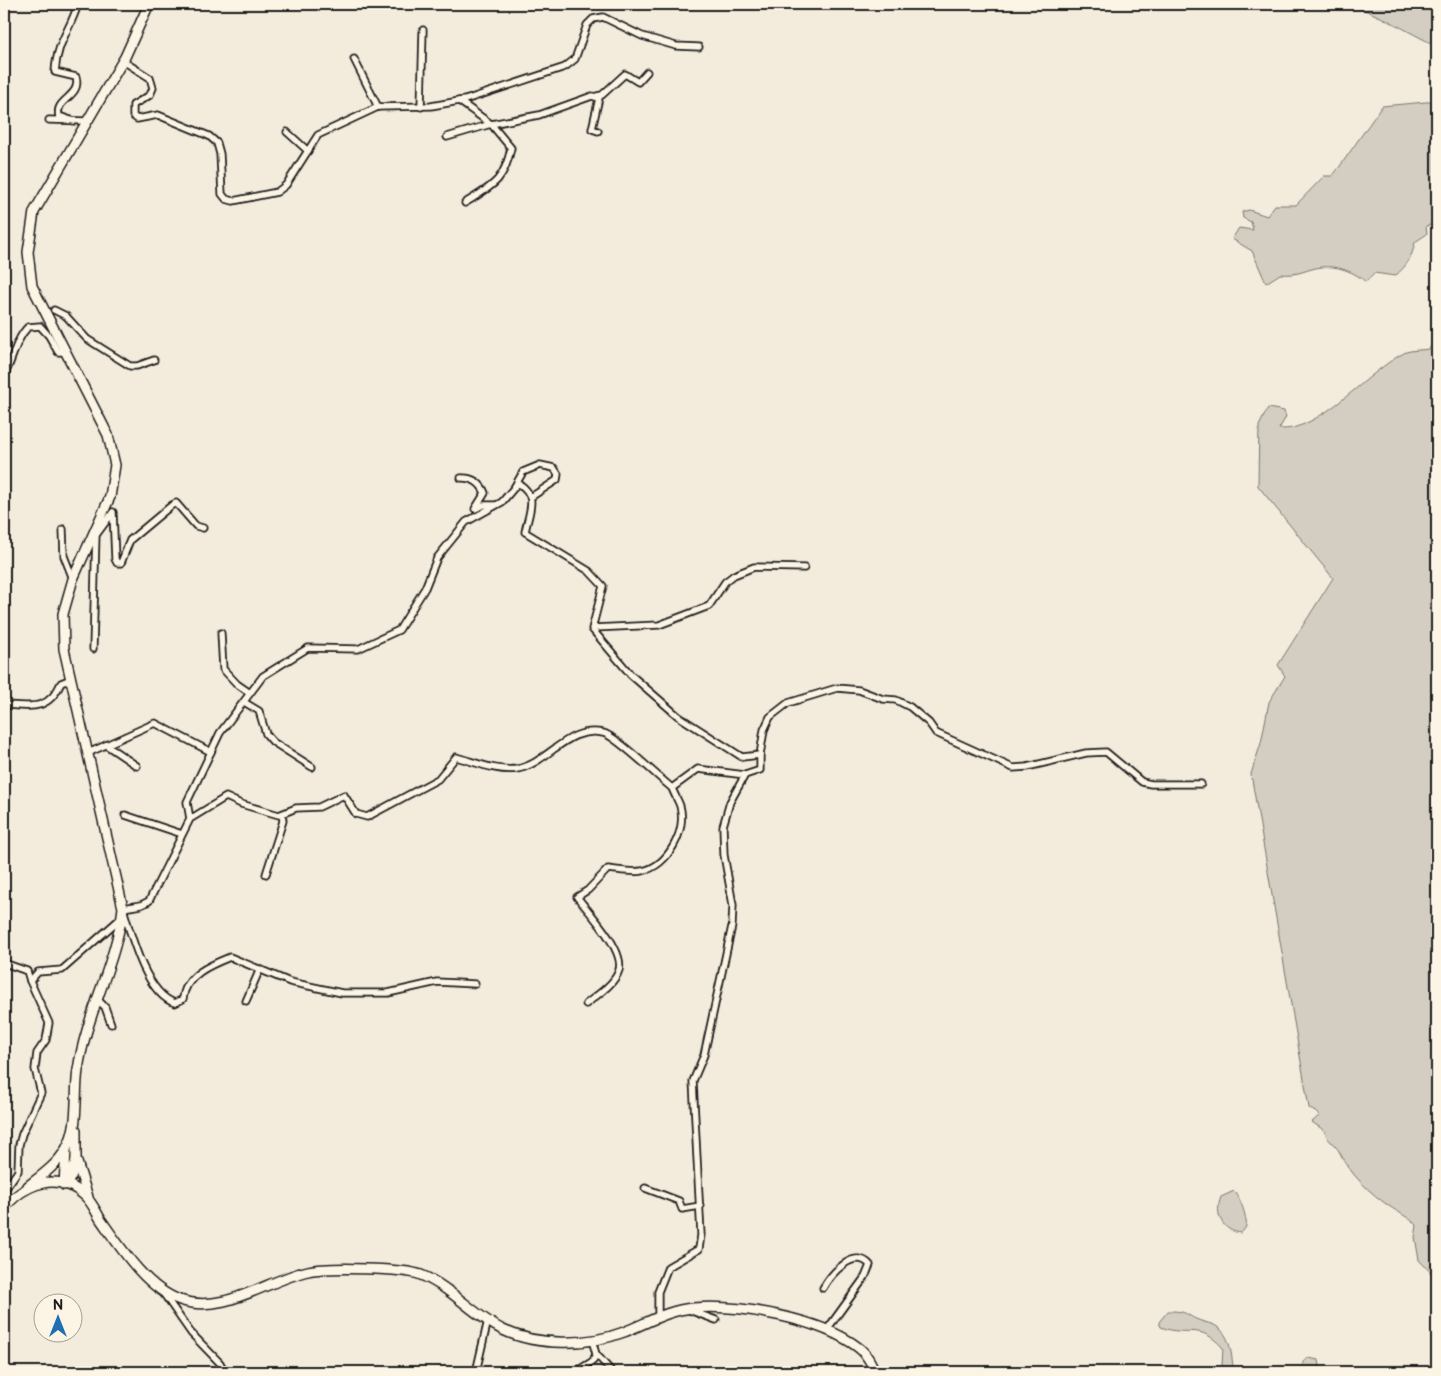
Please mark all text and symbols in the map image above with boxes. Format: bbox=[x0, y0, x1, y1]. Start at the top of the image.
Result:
north arrow bbox=[32, 1294, 82, 1344]
text: N bbox=[53, 1297, 63, 1314]

